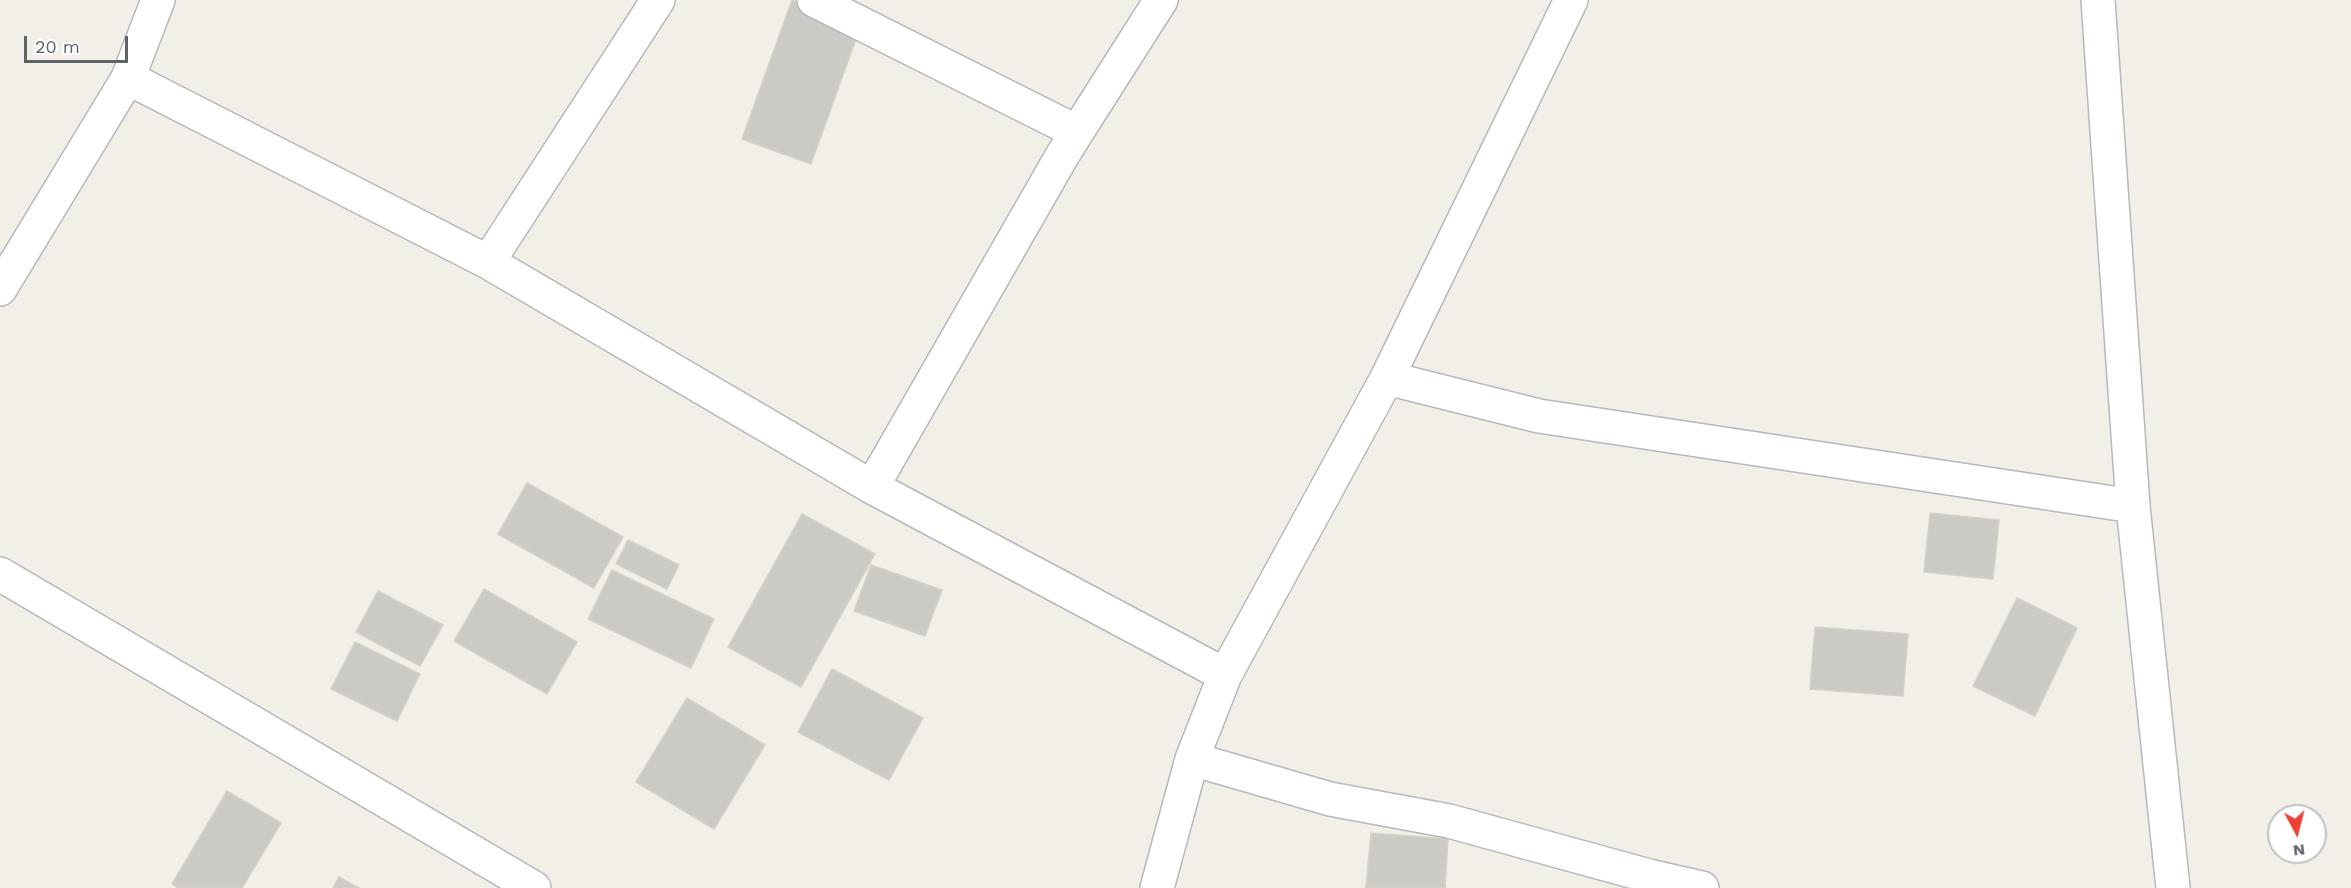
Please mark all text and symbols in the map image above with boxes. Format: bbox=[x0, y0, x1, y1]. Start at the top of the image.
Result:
scale bar bbox=[27, 24, 130, 62]
text: 20 m bbox=[35, 36, 80, 57]
north arrow bbox=[2267, 804, 2327, 864]
text: N bbox=[2292, 840, 2306, 861]

